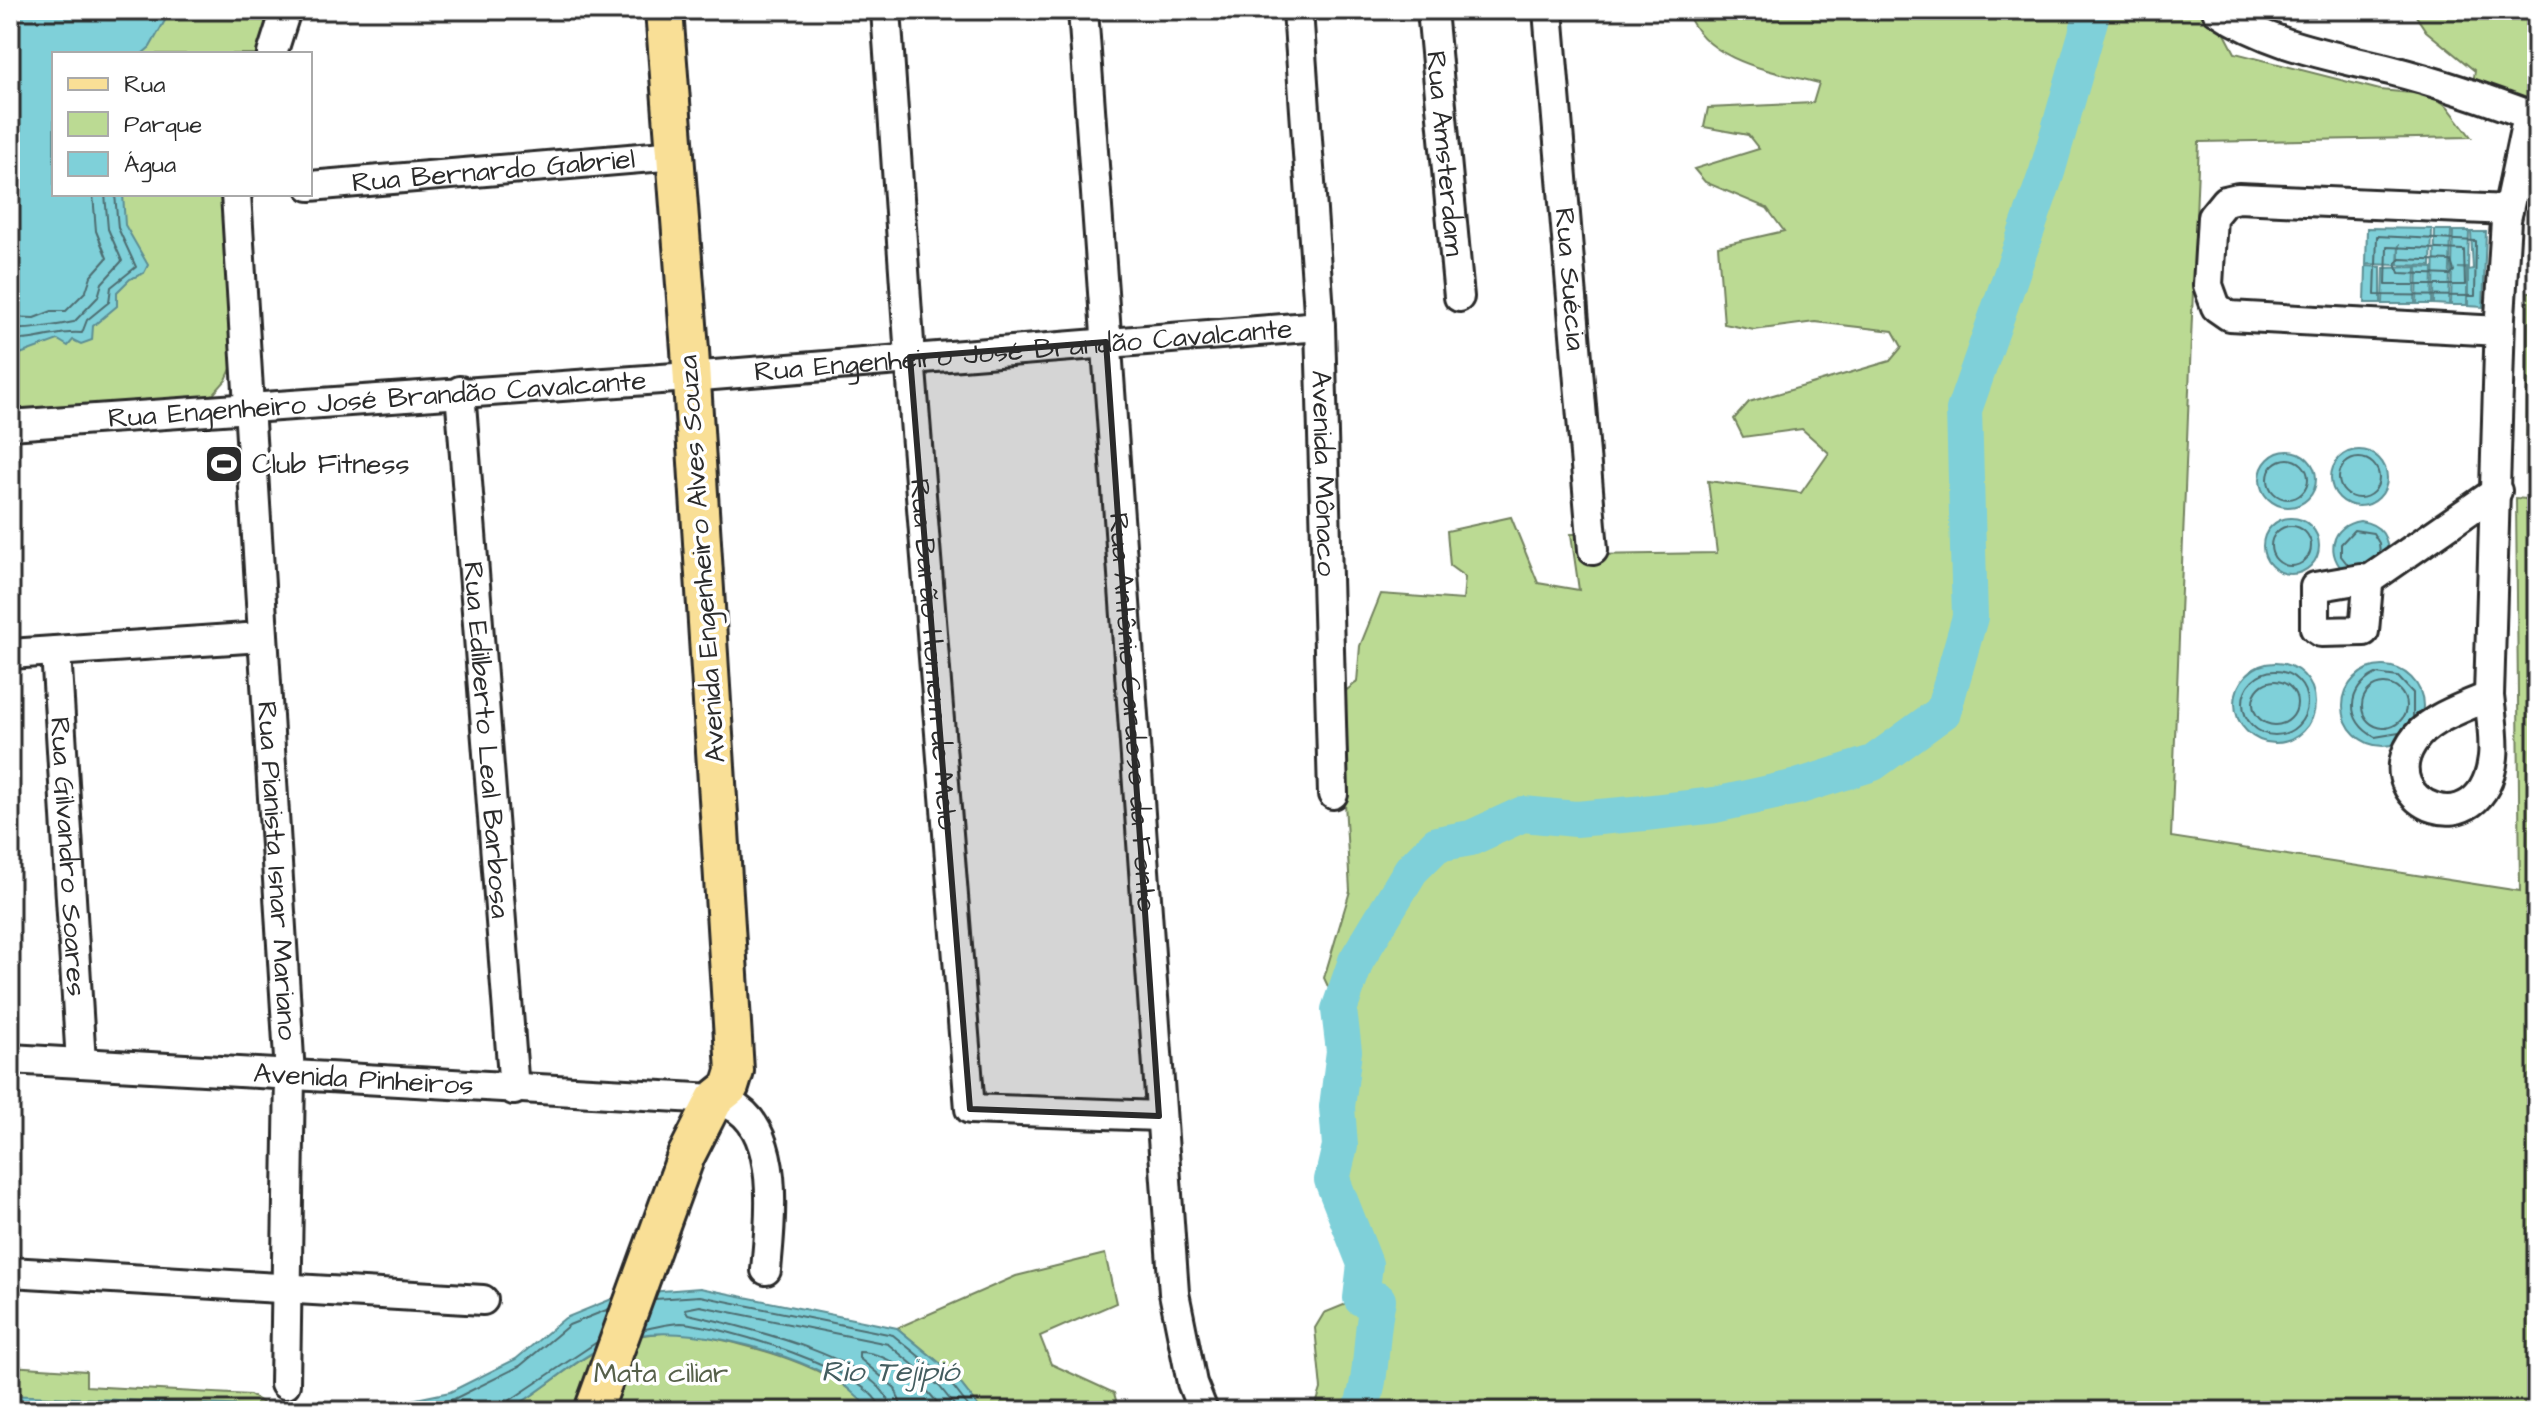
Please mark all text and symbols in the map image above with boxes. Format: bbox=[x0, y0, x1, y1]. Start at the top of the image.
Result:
street label: Rua Amsterdam bbox=[1416, 49, 1475, 258]
legend bbox=[52, 52, 312, 196]
text: Rua bbox=[124, 68, 166, 102]
text: Parque bbox=[124, 108, 202, 142]
street label: Rua Bernardo Gabriel bbox=[350, 139, 636, 202]
text: Água bbox=[124, 148, 176, 183]
street label: Rua Suécia bbox=[1545, 206, 1596, 352]
street label: Rua Engenheiro José Brandão Cavalcante bbox=[753, 309, 1294, 391]
street label: Avenida Engenheiro Alves Souza bbox=[668, 354, 737, 764]
street label: Rua Engenheiro José Brandão Cavalcante bbox=[107, 361, 648, 438]
street label: Avenida Mônaco bbox=[1302, 370, 1346, 577]
sports icon: Club Fitness bbox=[203, 443, 245, 485]
place label: Club Fitness bbox=[252, 445, 410, 484]
street label: Rua Barão Homem de Melo bbox=[900, 477, 967, 832]
street label: Rua Antônio Cardoso da Fonte bbox=[1099, 511, 1166, 913]
street label: Rua Edilberto Leal Barbosa bbox=[454, 560, 520, 920]
street label: Rua Pianista Isnar Mariano bbox=[248, 700, 307, 1042]
street label: Rua Gilvandro Soares bbox=[41, 716, 96, 998]
street label: Avenida Pinheiros bbox=[252, 1053, 475, 1105]
water label: Rio Tejipió bbox=[821, 1351, 961, 1393]
park label: Mata ciliar bbox=[594, 1354, 728, 1393]

